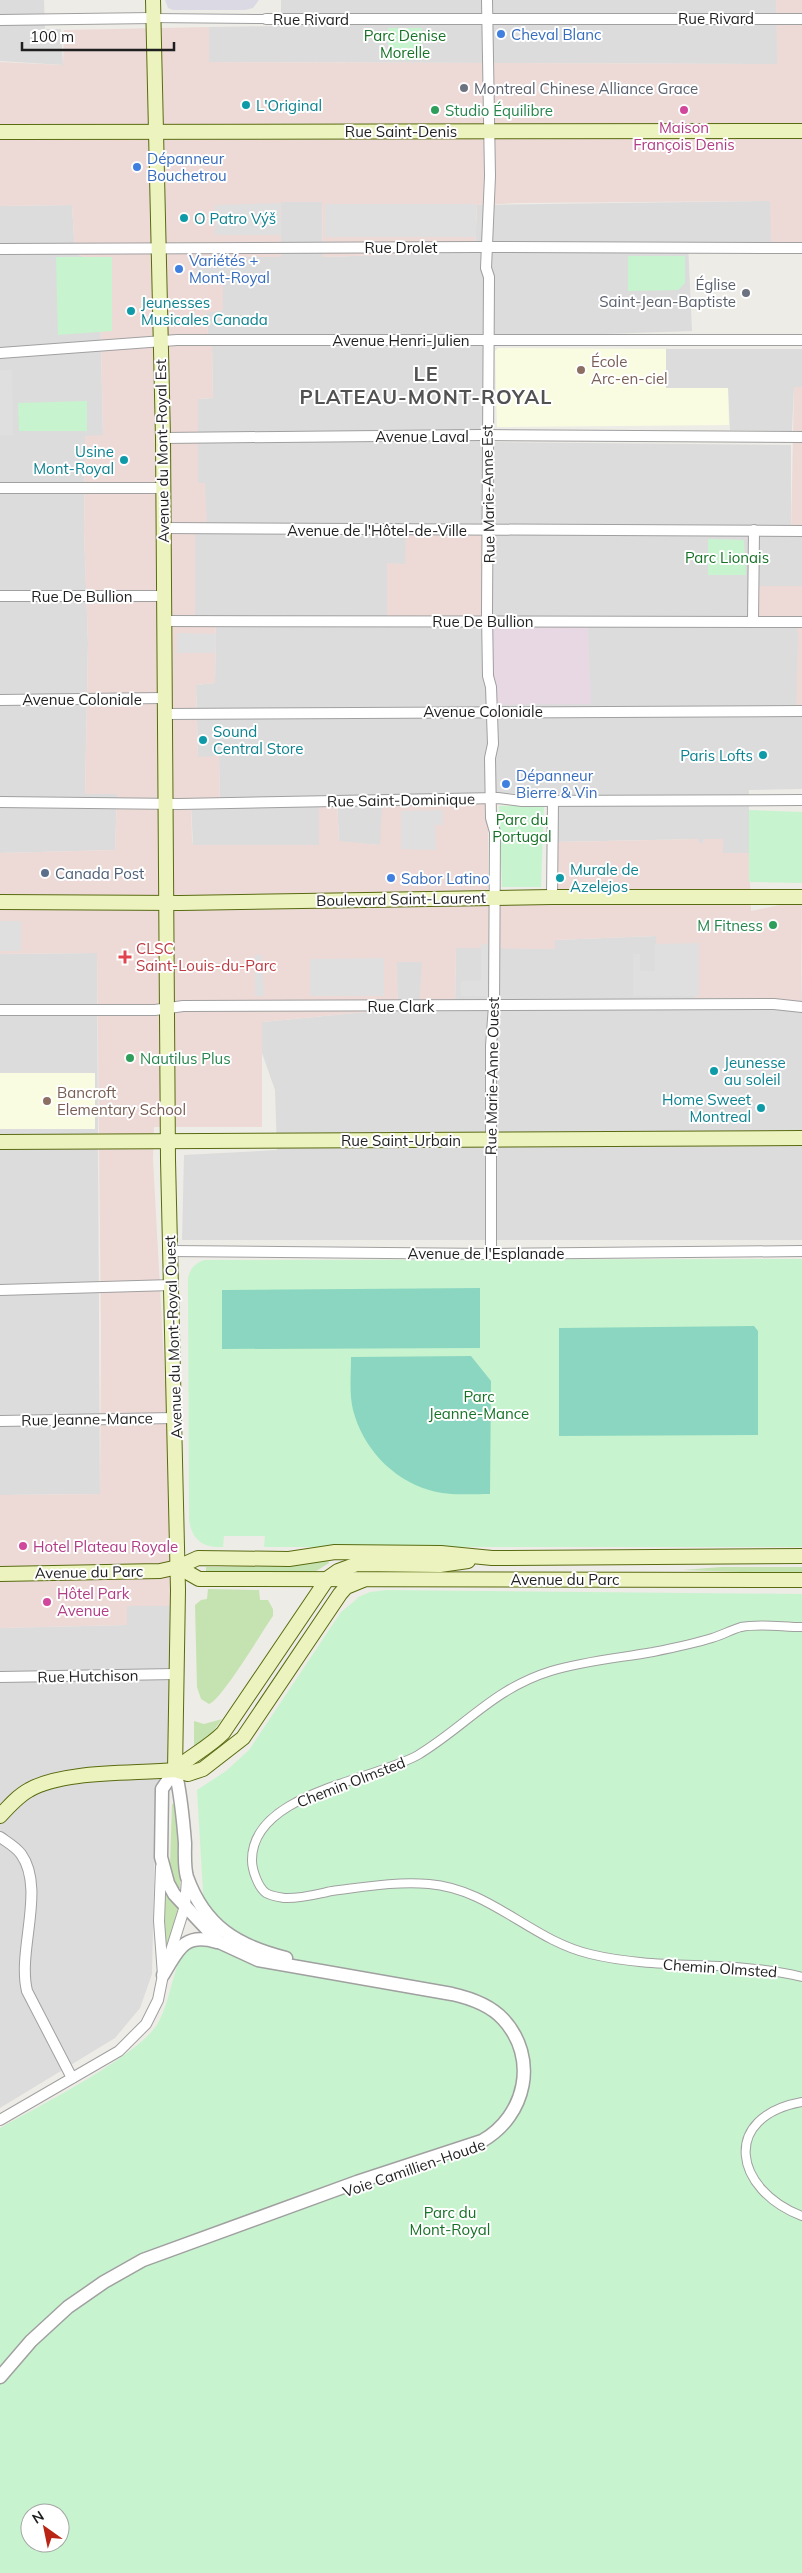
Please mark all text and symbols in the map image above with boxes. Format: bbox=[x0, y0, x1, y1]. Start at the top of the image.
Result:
street label: Rue Rivard bbox=[678, 9, 754, 28]
street label: Rue Rivard bbox=[273, 10, 349, 29]
scale bar bbox=[22, 20, 175, 52]
place label: Cheval Blanc bbox=[511, 25, 601, 44]
park label: Parc Denise Morelle bbox=[364, 26, 446, 62]
text: 100 m bbox=[30, 27, 74, 46]
marker: Cheval Blanc bbox=[495, 28, 507, 40]
place label: Montreal Chinese Alliance Grace bbox=[474, 79, 698, 98]
marker: Montreal Chinese Alliance Grace bbox=[458, 82, 470, 94]
place label: L'Original bbox=[256, 96, 322, 115]
marker: L'Original bbox=[240, 99, 252, 111]
place label: Studio Équilibre bbox=[445, 101, 553, 120]
marker: Studio Équilibre bbox=[429, 104, 441, 116]
marker: Maison François Denis bbox=[678, 104, 690, 116]
place label: Maison François Denis bbox=[633, 118, 735, 154]
street label: Rue Saint-Denis bbox=[345, 122, 457, 141]
place label: Dépanneur Bouchetrou bbox=[147, 149, 227, 185]
marker: Dépanneur Bouchetrou bbox=[131, 161, 143, 173]
place label: O Patro Výš bbox=[194, 209, 276, 228]
marker: O Patro Výš bbox=[178, 212, 190, 224]
street label: Rue Drolet bbox=[364, 238, 438, 257]
place label: Variétés + Mont-Royal bbox=[189, 251, 270, 287]
marker: Variétés + Mont-Royal bbox=[173, 263, 185, 275]
place label: Église Saint-Jean-Baptiste bbox=[599, 275, 736, 311]
marker: Église Saint-Jean-Baptiste bbox=[740, 287, 752, 299]
place label: Jeunesses Musicales Canada bbox=[141, 293, 268, 329]
marker: Jeunesses Musicales Canada bbox=[125, 305, 137, 317]
street label: Avenue Henri-Julien bbox=[332, 331, 470, 350]
place label: École Arc-en-ciel bbox=[591, 352, 668, 388]
street label: Avenue du Mont-Royal Est bbox=[151, 359, 173, 543]
district label: LE PLATEAU-MONT-ROYAL bbox=[300, 361, 552, 409]
marker: École Arc-en-ciel bbox=[575, 364, 587, 376]
street label: Rue Marie-Anne Est bbox=[477, 425, 499, 563]
street label: Avenue Laval bbox=[375, 427, 469, 446]
place label: Usine Mont-Royal bbox=[33, 442, 114, 478]
marker: Usine Mont-Royal bbox=[118, 454, 130, 466]
street label: Avenue de l'Hôtel-de-Ville bbox=[287, 521, 467, 540]
park label: Parc Lionais bbox=[685, 548, 769, 567]
street label: Rue De Bullion bbox=[31, 587, 133, 606]
street label: Rue De Bullion bbox=[432, 612, 534, 631]
street label: Avenue Coloniale bbox=[22, 690, 142, 709]
street label: Avenue Coloniale bbox=[423, 702, 543, 721]
place label: Sound Central Store bbox=[213, 722, 303, 758]
marker: Sound Central Store bbox=[197, 734, 209, 746]
place label: Paris Lofts bbox=[680, 746, 753, 765]
marker: Paris Lofts bbox=[757, 749, 769, 761]
place label: Dépanneur Bierre & Vin bbox=[516, 766, 598, 802]
marker: Dépanneur Bierre & Vin bbox=[500, 778, 512, 790]
street label: Rue Saint-Dominique bbox=[327, 789, 475, 811]
park label: Parc du Portugal bbox=[492, 810, 552, 846]
place label: Murale de Azelejos bbox=[570, 860, 639, 896]
place label: Canada Post bbox=[55, 864, 144, 883]
marker: Canada Post bbox=[39, 867, 51, 879]
place label: Sabor Latino bbox=[401, 869, 490, 888]
marker: Sabor Latino bbox=[385, 872, 397, 884]
marker: Murale de Azelejos bbox=[554, 872, 566, 884]
street label: Boulevard Saint-Laurent bbox=[316, 888, 486, 910]
place label: M Fitness bbox=[697, 916, 763, 935]
marker: M Fitness bbox=[767, 919, 779, 931]
place label: CLSC Saint-Louis-du-Parc bbox=[136, 939, 276, 975]
marker: CLSC Saint-Louis-du-Parc bbox=[118, 950, 132, 964]
street label: Rue Clark bbox=[367, 997, 435, 1016]
street label: Rue Marie-Anne Ouest bbox=[481, 997, 503, 1155]
place label: Nautilus Plus bbox=[140, 1049, 231, 1068]
marker: Nautilus Plus bbox=[124, 1052, 136, 1064]
place label: Jeunesse au soleil bbox=[724, 1053, 786, 1089]
marker: Jeunesse au soleil bbox=[708, 1065, 720, 1077]
place label: Bancroft Elementary School bbox=[57, 1083, 186, 1119]
place label: Home Sweet Montreal bbox=[662, 1090, 751, 1126]
marker: Bancroft Elementary School bbox=[41, 1095, 53, 1107]
marker: Home Sweet Montreal bbox=[755, 1102, 767, 1114]
street label: Rue Saint-Urbain bbox=[341, 1131, 461, 1150]
street label: Avenue du Mont-Royal Ouest bbox=[160, 1235, 186, 1439]
street label: Avenue de l'Esplanade bbox=[408, 1244, 564, 1263]
park label: Parc Jeanne-Mance bbox=[429, 1387, 529, 1423]
street label: Rue Jeanne-Mance bbox=[21, 1408, 153, 1430]
place label: Hotel Plateau Royale bbox=[33, 1537, 178, 1556]
marker: Hotel Plateau Royale bbox=[17, 1540, 29, 1552]
street label: Avenue du Parc bbox=[34, 1562, 144, 1582]
street label: Avenue du Parc bbox=[511, 1570, 619, 1589]
place label: Hôtel Park Avenue bbox=[57, 1584, 130, 1620]
marker: Hôtel Park Avenue bbox=[41, 1596, 53, 1608]
street label: Rue Hutchison bbox=[37, 1666, 139, 1686]
street label: Chemin Olmsted bbox=[294, 1753, 408, 1811]
street label: Chemin Olmsted bbox=[662, 1955, 778, 1981]
street label: Voie Camillien-Houde bbox=[340, 2135, 488, 2201]
park label: Parc du Mont-Royal bbox=[410, 2203, 490, 2239]
north arrow bbox=[20, 2503, 70, 2553]
text: N bbox=[29, 2507, 47, 2528]

